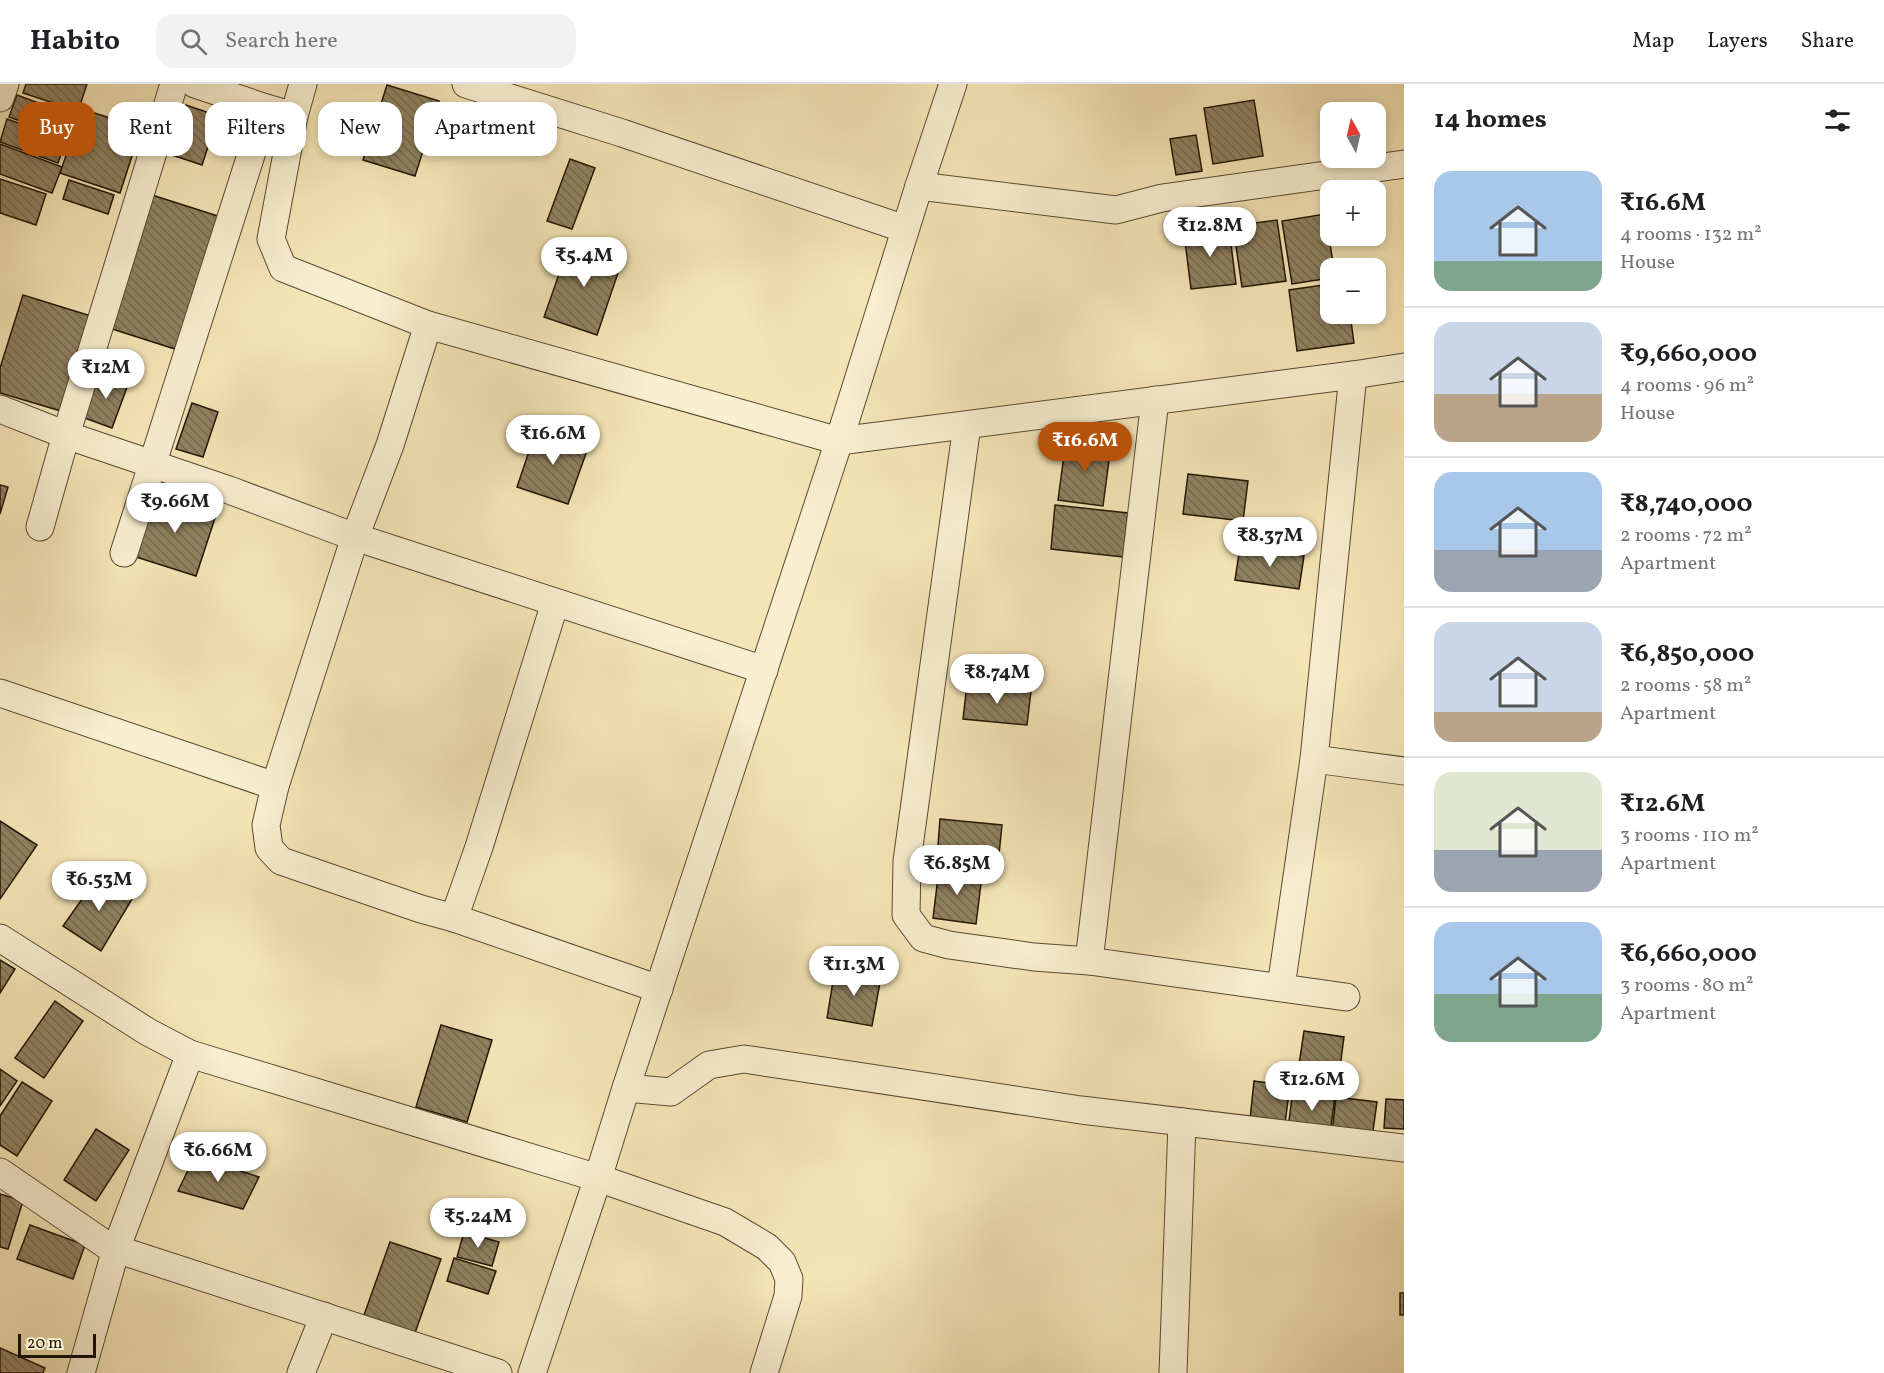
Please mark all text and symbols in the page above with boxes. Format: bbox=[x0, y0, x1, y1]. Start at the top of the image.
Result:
search box bbox=[156, 14, 576, 68]
text: Habito bbox=[30, 22, 120, 61]
icon: search bbox=[177, 25, 210, 58]
text: Search here bbox=[225, 26, 338, 57]
text: Map bbox=[1632, 27, 1674, 56]
text: Layers bbox=[1707, 27, 1768, 56]
text: Share bbox=[1801, 27, 1854, 56]
chip: Buy bbox=[18, 102, 96, 156]
chip: Rent bbox=[108, 102, 193, 156]
chip: Filters bbox=[205, 102, 306, 156]
chip: New bbox=[318, 102, 402, 156]
chip: Apartment bbox=[414, 102, 557, 156]
north arrow bbox=[1320, 102, 1386, 168]
map controls bbox=[1320, 102, 1386, 324]
text: 14 homes bbox=[1434, 102, 1547, 138]
icon: filters bbox=[1821, 104, 1854, 137]
button: + bbox=[1320, 180, 1386, 246]
text: ₹16.6M bbox=[1620, 185, 1706, 221]
icon: home bbox=[1482, 195, 1554, 267]
pin: ₹12.8M bbox=[1161, 207, 1259, 258]
text: ₹12.8M bbox=[1177, 212, 1243, 240]
text: 4 rooms · 132 m² bbox=[1620, 221, 1762, 249]
pin: ₹5.4M bbox=[542, 237, 626, 288]
text: ₹5.4M bbox=[555, 242, 613, 270]
text: House bbox=[1620, 249, 1675, 277]
button: − bbox=[1320, 258, 1386, 324]
text: ₹9,660,000 bbox=[1620, 336, 1757, 372]
icon: home bbox=[1482, 346, 1554, 418]
pin: ₹12M bbox=[70, 349, 142, 400]
text: ₹12M bbox=[82, 354, 130, 382]
text: 4 rooms · 96 m² bbox=[1620, 372, 1754, 400]
text: House bbox=[1620, 400, 1675, 428]
pin: ₹16.6M bbox=[504, 415, 602, 466]
text: ₹16.6M bbox=[520, 420, 586, 448]
pin: ₹16.6M bbox=[1036, 422, 1134, 473]
text: ₹16.6M bbox=[1052, 427, 1118, 455]
pin: ₹9.66M bbox=[126, 483, 224, 534]
text: ₹8,740,000 bbox=[1620, 486, 1753, 522]
text: ₹9.66M bbox=[140, 488, 210, 516]
icon: home bbox=[1482, 496, 1554, 568]
pin: ₹8.37M bbox=[1221, 517, 1319, 568]
text: ₹8.37M bbox=[1237, 522, 1303, 550]
text: 2 rooms · 72 m² bbox=[1620, 522, 1752, 550]
text: Apartment bbox=[1620, 550, 1716, 578]
text: ₹6,850,000 bbox=[1620, 636, 1754, 672]
icon: home bbox=[1482, 646, 1554, 718]
pin: ₹8.74M bbox=[948, 654, 1046, 705]
text: ₹8.74M bbox=[964, 659, 1030, 687]
text: 2 rooms · 58 m² bbox=[1620, 672, 1751, 700]
text: Apartment bbox=[1620, 700, 1716, 728]
text: ₹12.6M bbox=[1620, 786, 1705, 822]
icon: home bbox=[1482, 796, 1554, 868]
text: 3 rooms · 110 m² bbox=[1620, 822, 1759, 850]
pin: ₹6.85M bbox=[908, 845, 1006, 896]
text: ₹6.85M bbox=[923, 850, 991, 878]
text: Apartment bbox=[1620, 850, 1716, 878]
pin: ₹6.53M bbox=[50, 861, 148, 912]
text: ₹6.53M bbox=[66, 866, 132, 894]
text: ₹6,660,000 bbox=[1620, 936, 1757, 972]
pin: ₹11.3M bbox=[805, 946, 903, 997]
icon: home bbox=[1482, 946, 1554, 1018]
text: ₹11.3M bbox=[823, 951, 885, 979]
text: 3 rooms · 80 m² bbox=[1620, 972, 1753, 1000]
text: Apartment bbox=[1620, 1000, 1716, 1028]
pin: ₹12.6M bbox=[1263, 1061, 1361, 1112]
text: ₹12.6M bbox=[1279, 1066, 1345, 1094]
pin: ₹6.66M bbox=[169, 1132, 267, 1183]
text: ₹6.66M bbox=[183, 1137, 253, 1165]
pin: ₹5.24M bbox=[429, 1198, 527, 1249]
text: ₹5.24M bbox=[444, 1203, 512, 1231]
scale bar bbox=[18, 1331, 96, 1358]
text: 20 m bbox=[27, 1333, 62, 1355]

